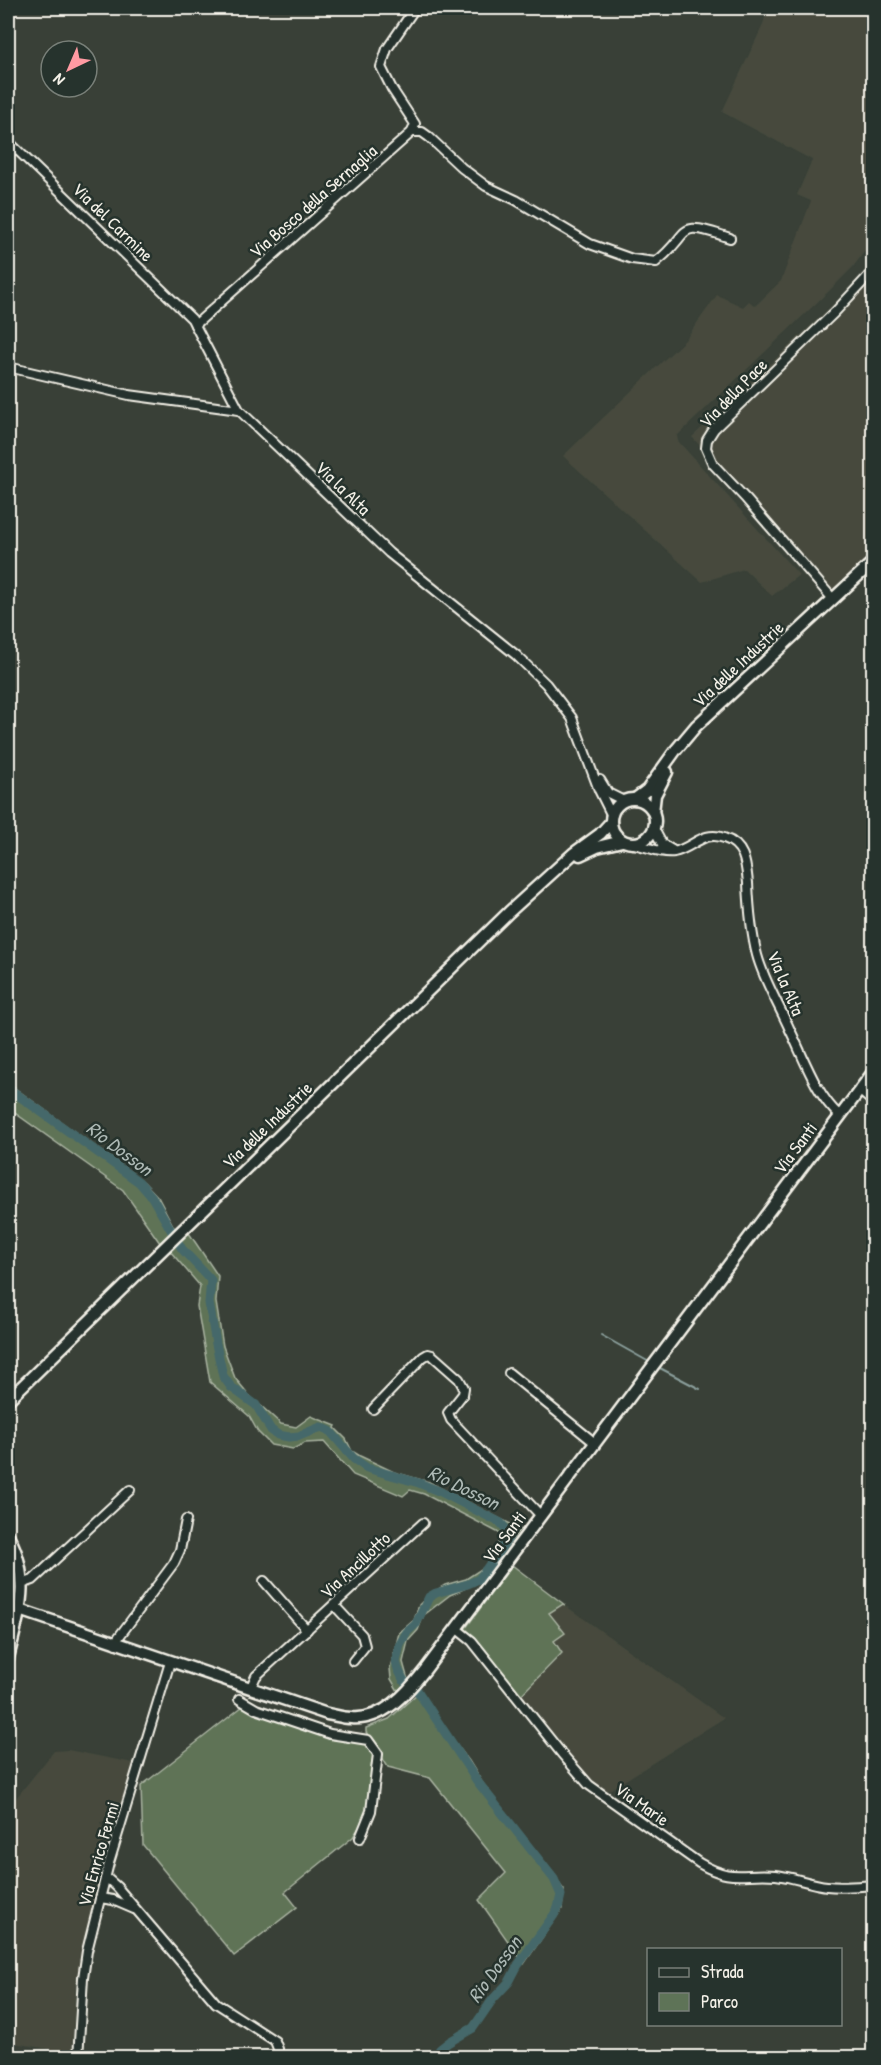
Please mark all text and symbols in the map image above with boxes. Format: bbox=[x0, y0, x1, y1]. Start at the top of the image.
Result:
north arrow bbox=[39, 39, 99, 99]
text: N bbox=[48, 69, 69, 91]
street label: Via Bosco della Sernaglia bbox=[244, 139, 382, 263]
street label: Via del Carmine bbox=[67, 177, 159, 267]
street label: Via della Pace bbox=[693, 353, 773, 433]
street label: Via la Alta bbox=[310, 455, 376, 521]
street label: Via delle Industrie bbox=[687, 615, 789, 713]
street label: Via la Alta bbox=[761, 947, 811, 1019]
street label: Via delle Industrie bbox=[216, 1076, 318, 1174]
water label: Rio Dosson bbox=[81, 1114, 160, 1183]
street label: Via Santi bbox=[767, 1117, 823, 1179]
water label: Rio Dosson bbox=[424, 1458, 506, 1517]
street label: Via Santi bbox=[476, 1506, 532, 1568]
street label: Via Ancillotto bbox=[314, 1526, 396, 1604]
street label: Via Marie bbox=[610, 1776, 674, 1832]
street label: Via Enrico Fermi bbox=[71, 1799, 125, 1909]
water label: Rio Dosson bbox=[461, 1929, 528, 2008]
legend bbox=[647, 1948, 842, 2026]
text: Strada bbox=[701, 1959, 744, 1984]
text: Parco bbox=[701, 1989, 738, 2014]

